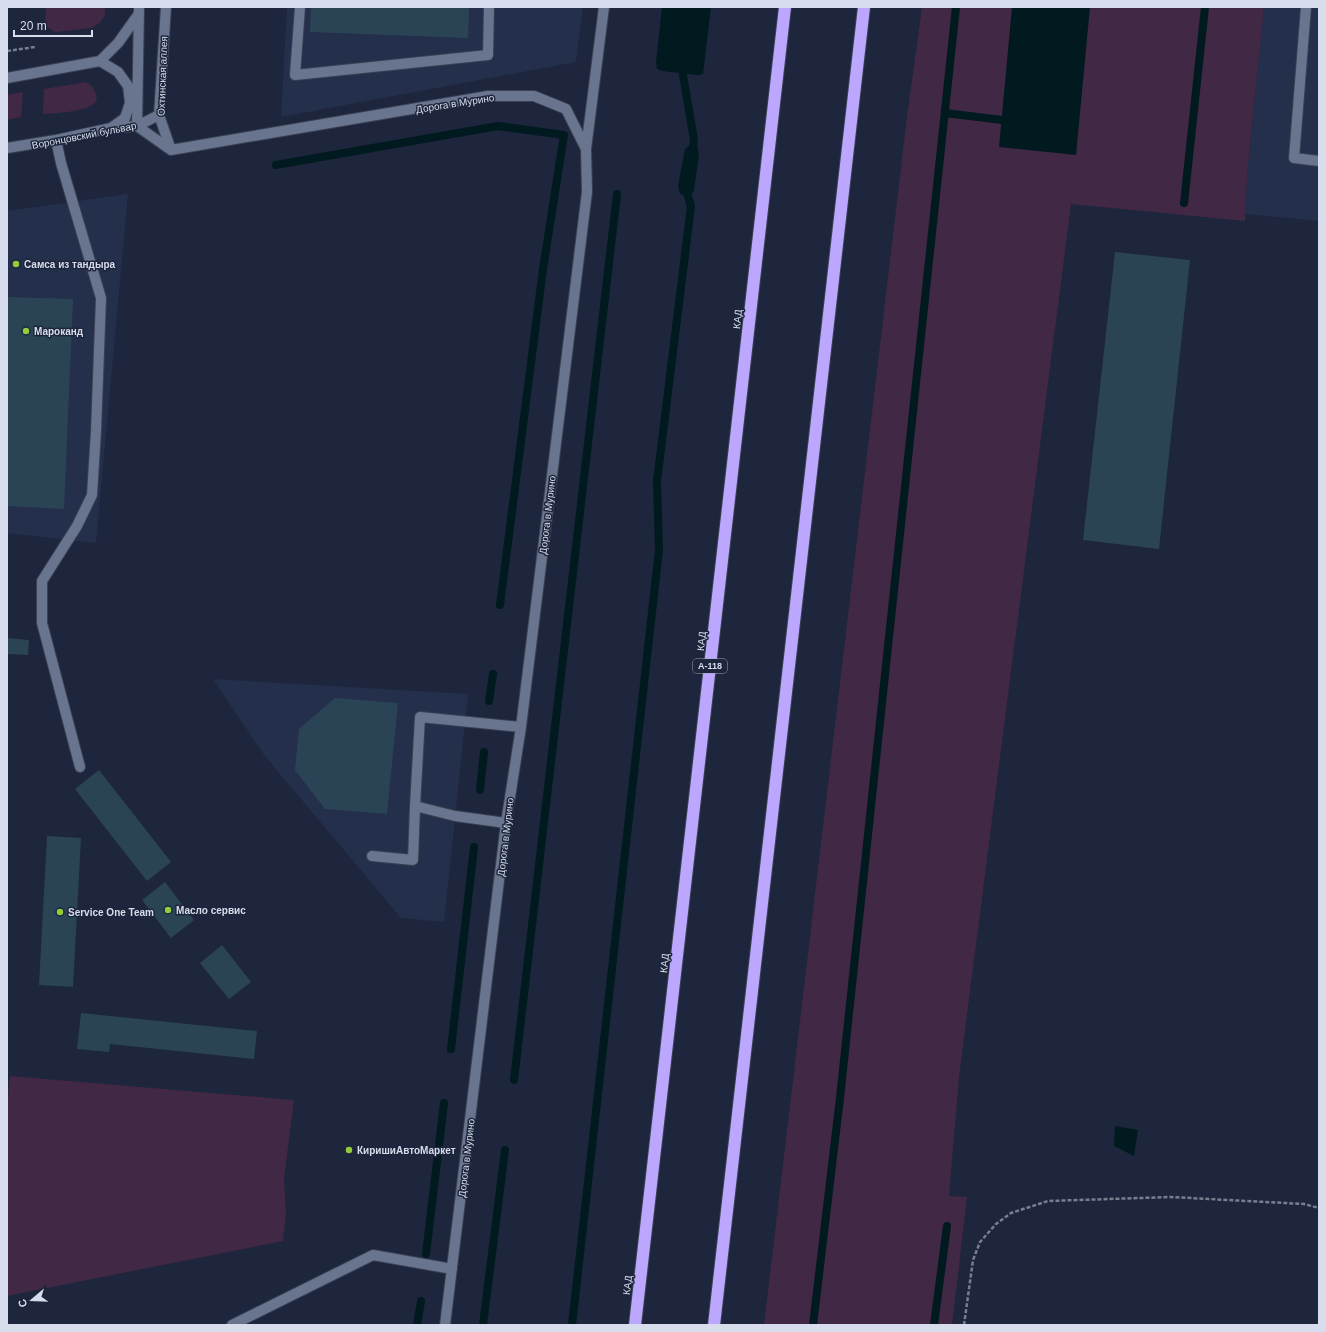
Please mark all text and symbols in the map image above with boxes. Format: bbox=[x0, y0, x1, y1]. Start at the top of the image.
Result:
scale bar bbox=[14, 12, 92, 38]
text: 20 m bbox=[20, 19, 47, 33]
street label: Охтинская аллея bbox=[156, 36, 169, 116]
street label: Дорога в Мурино bbox=[415, 92, 495, 115]
street label: Воронцовский бульвар bbox=[31, 120, 138, 151]
marker: Самса из тандыра bbox=[11, 259, 21, 269]
place label: Самса из тандыра bbox=[24, 259, 116, 270]
street label: КАД bbox=[731, 309, 744, 329]
marker: Мароканд bbox=[21, 326, 31, 336]
place label: Мароканд bbox=[34, 326, 84, 337]
street label: Дорога в Мурино bbox=[537, 475, 558, 555]
street label: КАД bbox=[695, 631, 708, 651]
road number: А-118 bbox=[693, 659, 727, 673]
street label: Дорога в Мурино bbox=[495, 797, 516, 877]
marker: Масло сервис bbox=[163, 905, 173, 915]
place label: Масло сервис bbox=[176, 905, 246, 916]
marker: Service One Team bbox=[55, 907, 65, 917]
place label: Service One Team bbox=[68, 907, 154, 918]
street label: КАД bbox=[658, 953, 671, 973]
street label: Дорога в Мурино bbox=[456, 1118, 477, 1198]
marker: КиришиАвтоМаркет bbox=[344, 1145, 354, 1155]
place label: КиришиАвтоМаркет bbox=[357, 1145, 456, 1156]
street label: КАД bbox=[621, 1274, 634, 1295]
north arrow bbox=[12, 1280, 52, 1320]
text: С bbox=[16, 1297, 30, 1309]

